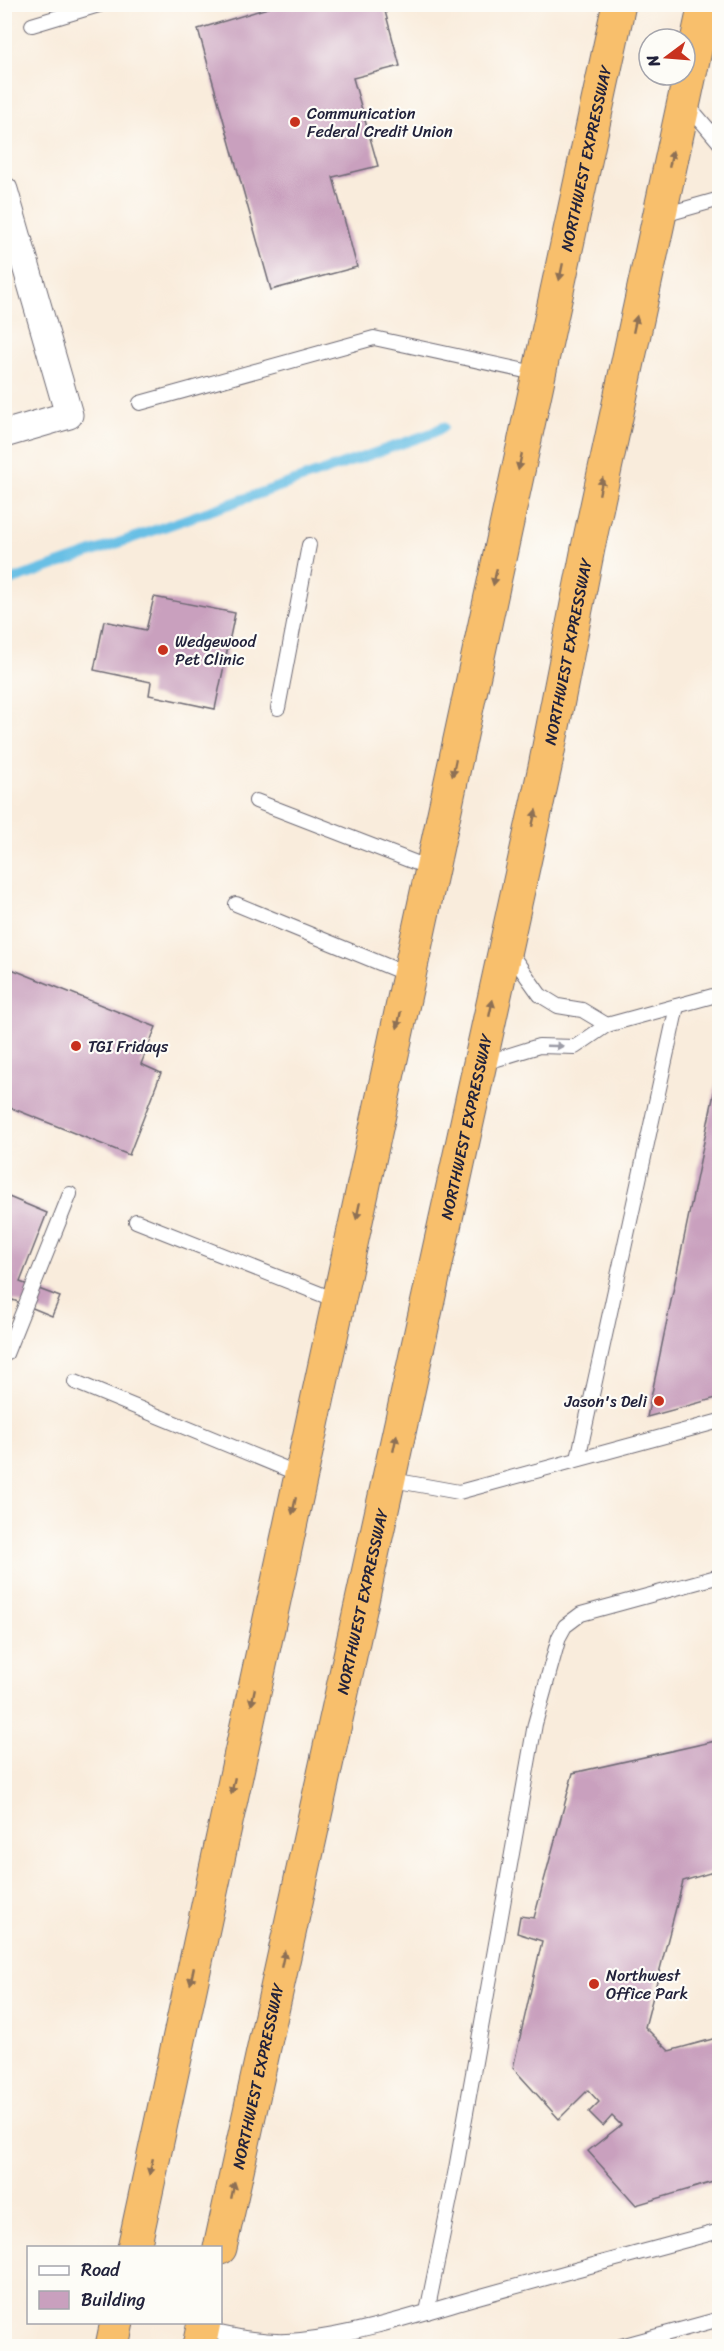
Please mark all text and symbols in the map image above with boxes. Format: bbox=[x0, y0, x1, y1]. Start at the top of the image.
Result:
north arrow bbox=[637, 27, 697, 87]
text: N bbox=[637, 51, 669, 71]
street label: NORTHWEST EXPRESSWAY bbox=[551, 61, 620, 254]
place label: Communication Federal Credit Union bbox=[307, 99, 453, 146]
marker: Communication Federal Credit Union bbox=[288, 115, 302, 129]
one-way arrow bbox=[667, 150, 676, 169]
one-way arrow bbox=[556, 262, 565, 281]
one-way arrow bbox=[631, 315, 641, 333]
one-way arrow bbox=[515, 453, 524, 472]
one-way arrow bbox=[597, 476, 606, 495]
street label: NORTHWEST EXPRESSWAY bbox=[535, 554, 600, 747]
one-way arrow bbox=[490, 568, 499, 587]
place label: Wedgewood Pet Clinic bbox=[175, 627, 257, 674]
marker: Wedgewood Pet Clinic bbox=[156, 643, 170, 657]
one-way arrow bbox=[448, 759, 458, 777]
one-way arrow bbox=[529, 808, 539, 827]
one-way arrow bbox=[487, 998, 496, 1017]
one-way arrow bbox=[394, 1011, 403, 1030]
street label: NORTHWEST EXPRESSWAY bbox=[432, 1030, 501, 1222]
place label: TGI Fridays bbox=[88, 1032, 169, 1061]
marker: TGI Fridays bbox=[69, 1039, 83, 1053]
one-way arrow bbox=[546, 1042, 565, 1051]
one-way arrow bbox=[353, 1201, 362, 1220]
place label: Jason's Deli bbox=[563, 1387, 648, 1416]
marker: Jason's Deli bbox=[652, 1394, 666, 1408]
one-way arrow bbox=[391, 1434, 401, 1452]
one-way arrow bbox=[288, 1497, 298, 1516]
street label: NORTHWEST EXPRESSWAY bbox=[327, 1505, 397, 1697]
one-way arrow bbox=[247, 1688, 257, 1706]
one-way arrow bbox=[228, 1776, 238, 1795]
one-way arrow bbox=[278, 1949, 288, 1968]
place label: Northwest Office Park bbox=[606, 1961, 688, 2008]
one-way arrow bbox=[187, 1967, 197, 1986]
marker: Northwest Office Park bbox=[587, 1977, 601, 1991]
street label: NORTHWEST EXPRESSWAY bbox=[223, 1979, 292, 2172]
one-way arrow bbox=[146, 2158, 155, 2177]
one-way arrow bbox=[228, 2181, 238, 2200]
legend bbox=[27, 2246, 222, 2324]
text: Road bbox=[81, 2254, 121, 2286]
text: Building bbox=[81, 2284, 145, 2316]

